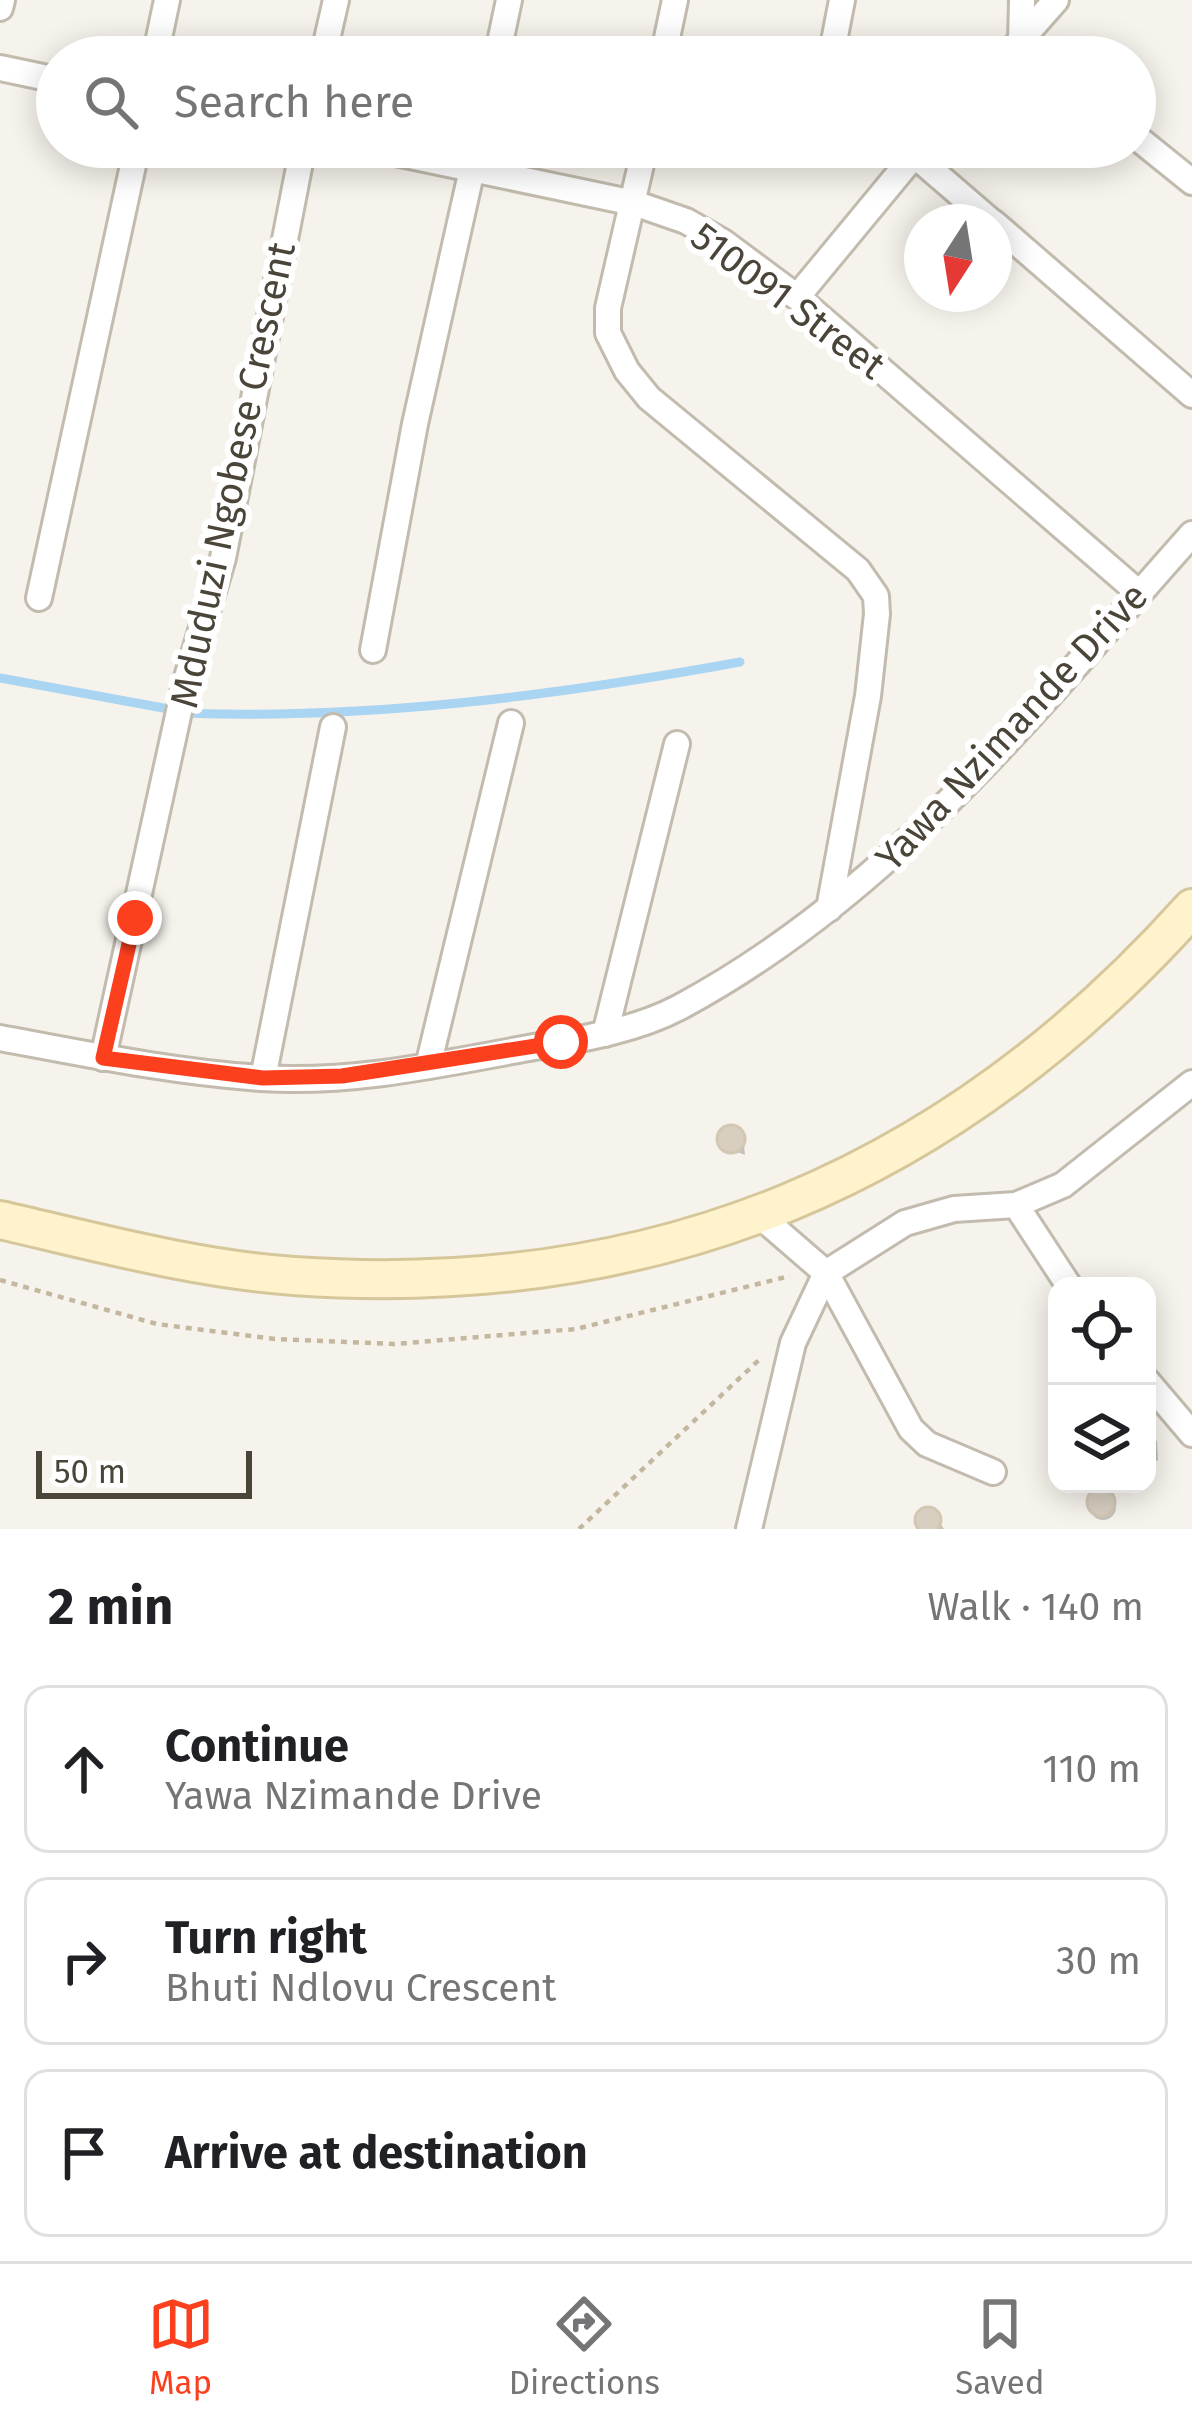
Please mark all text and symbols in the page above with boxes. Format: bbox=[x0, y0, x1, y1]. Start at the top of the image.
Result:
search box bbox=[36, 36, 1156, 168]
icon: search bbox=[78, 69, 144, 135]
text: Search here bbox=[174, 75, 414, 129]
north arrow bbox=[904, 204, 1012, 312]
street label: 510091 Street bbox=[682, 213, 895, 389]
street label: Mduduzi Ngobese Crescent bbox=[161, 237, 305, 712]
street label: Yawa Nzimande Drive bbox=[867, 573, 1157, 881]
route end bbox=[108, 891, 162, 945]
route start bbox=[534, 1015, 588, 1069]
map controls bbox=[1048, 1277, 1156, 1493]
button: locate bbox=[1048, 1277, 1156, 1385]
button: layers bbox=[1048, 1385, 1156, 1493]
scale bar bbox=[36, 1445, 252, 1498]
text: 50 m bbox=[54, 1452, 126, 1492]
text: 2 min bbox=[48, 1576, 173, 1638]
text: Walk · 140 m bbox=[928, 1584, 1144, 1630]
text: Continue bbox=[165, 1719, 349, 1773]
icon: ahead bbox=[51, 1736, 117, 1802]
text: 110 m bbox=[1042, 1746, 1141, 1792]
text: Yawa Nzimande Drive bbox=[165, 1773, 542, 1819]
text: Turn right bbox=[165, 1911, 367, 1965]
icon: right bbox=[51, 1928, 117, 1994]
text: 30 m bbox=[1056, 1938, 1141, 1984]
text: Bhuti Ndlovu Crescent bbox=[165, 1965, 556, 2011]
icon: arrive bbox=[51, 2120, 117, 2186]
text: Arrive at destination bbox=[165, 2126, 588, 2180]
tab: Map bbox=[148, 2291, 214, 2403]
tab: Directions bbox=[509, 2291, 660, 2403]
tab: Saved bbox=[955, 2291, 1044, 2403]

